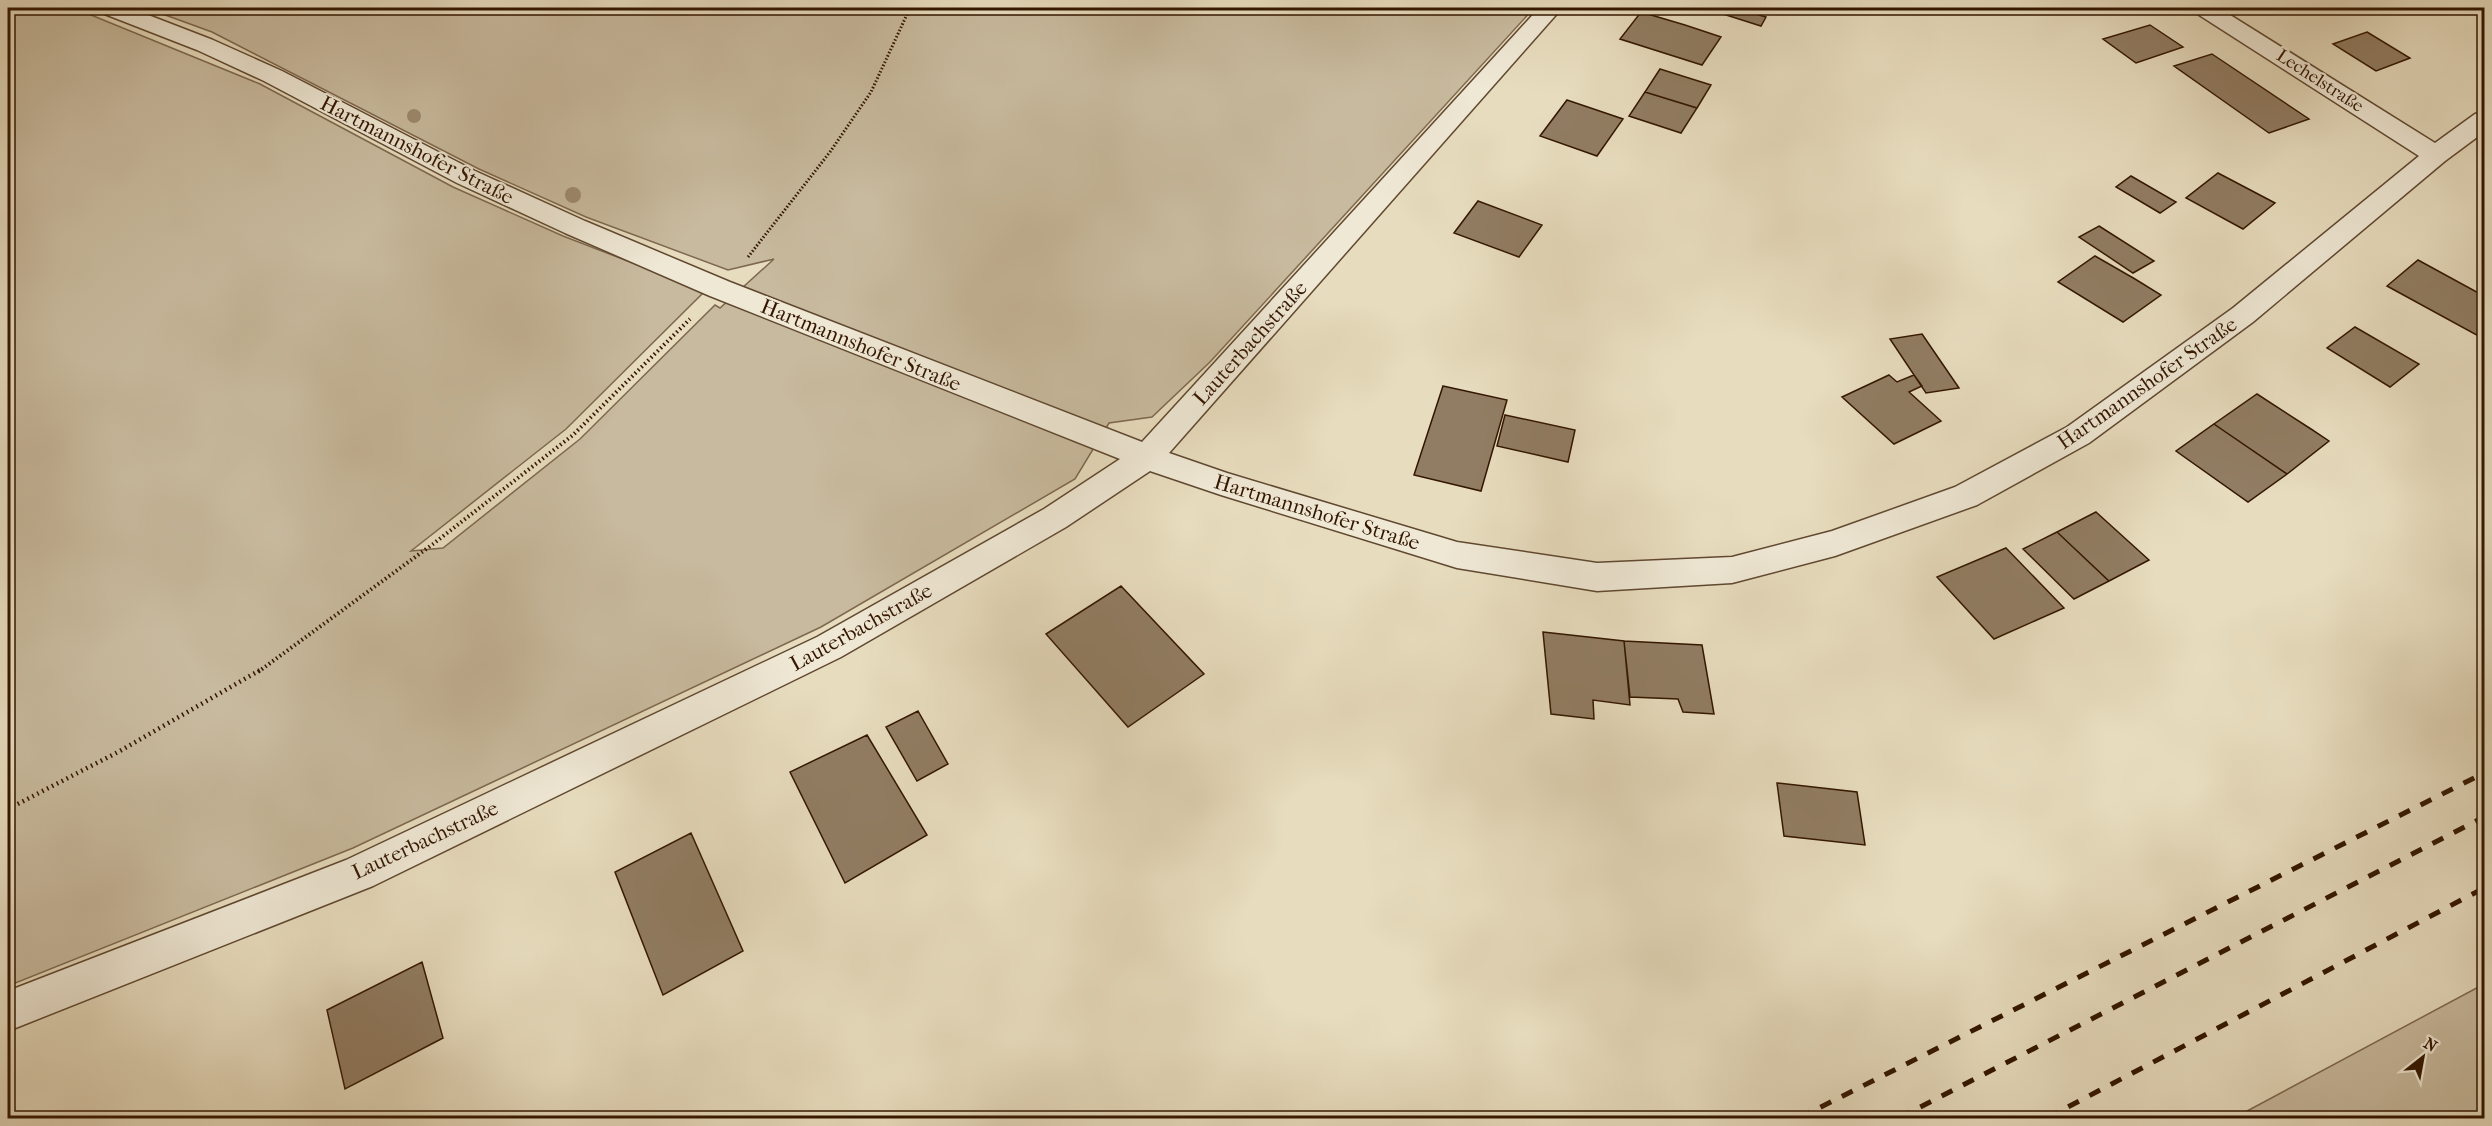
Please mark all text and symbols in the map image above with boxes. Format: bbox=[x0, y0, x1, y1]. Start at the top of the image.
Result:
street label: Lechelstraße bbox=[2273, 45, 2367, 117]
street label: Hartmannshofer Straße bbox=[316, 91, 518, 209]
street label: Lauterbachstraße bbox=[1188, 276, 1312, 410]
street label: Hartmannshofer Straße bbox=[757, 294, 965, 396]
street label: Hartmannshofer Straße bbox=[2053, 312, 2241, 454]
street label: Hartmannshofer Straße bbox=[1211, 469, 1423, 555]
street label: Lauterbachstraße bbox=[786, 578, 936, 676]
street label: Lauterbachstraße bbox=[348, 796, 502, 884]
north arrow bbox=[2393, 1027, 2453, 1087]
text: N bbox=[2420, 1033, 2441, 1056]

